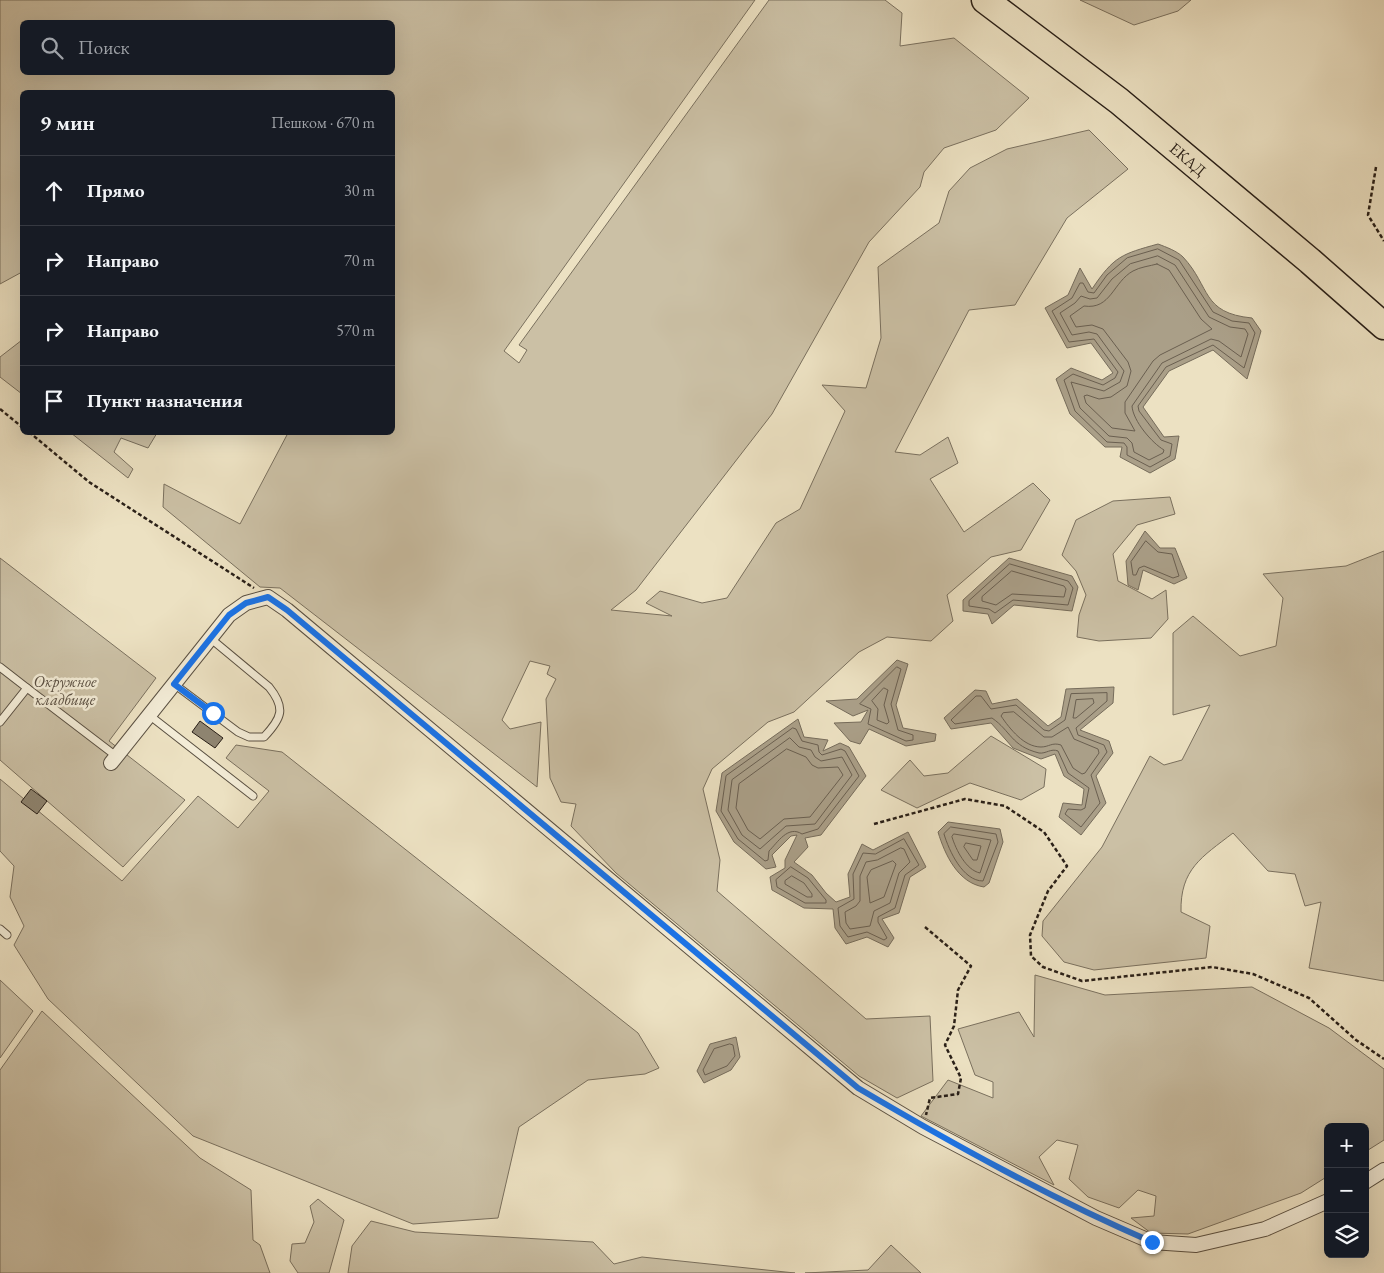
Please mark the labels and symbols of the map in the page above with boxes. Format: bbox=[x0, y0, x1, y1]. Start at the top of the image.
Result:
street label: ЕКАД bbox=[1165, 138, 1211, 181]
park label: Окружное кладбище bbox=[33, 671, 97, 710]
route start bbox=[202, 702, 225, 725]
route end bbox=[1141, 1231, 1164, 1254]

